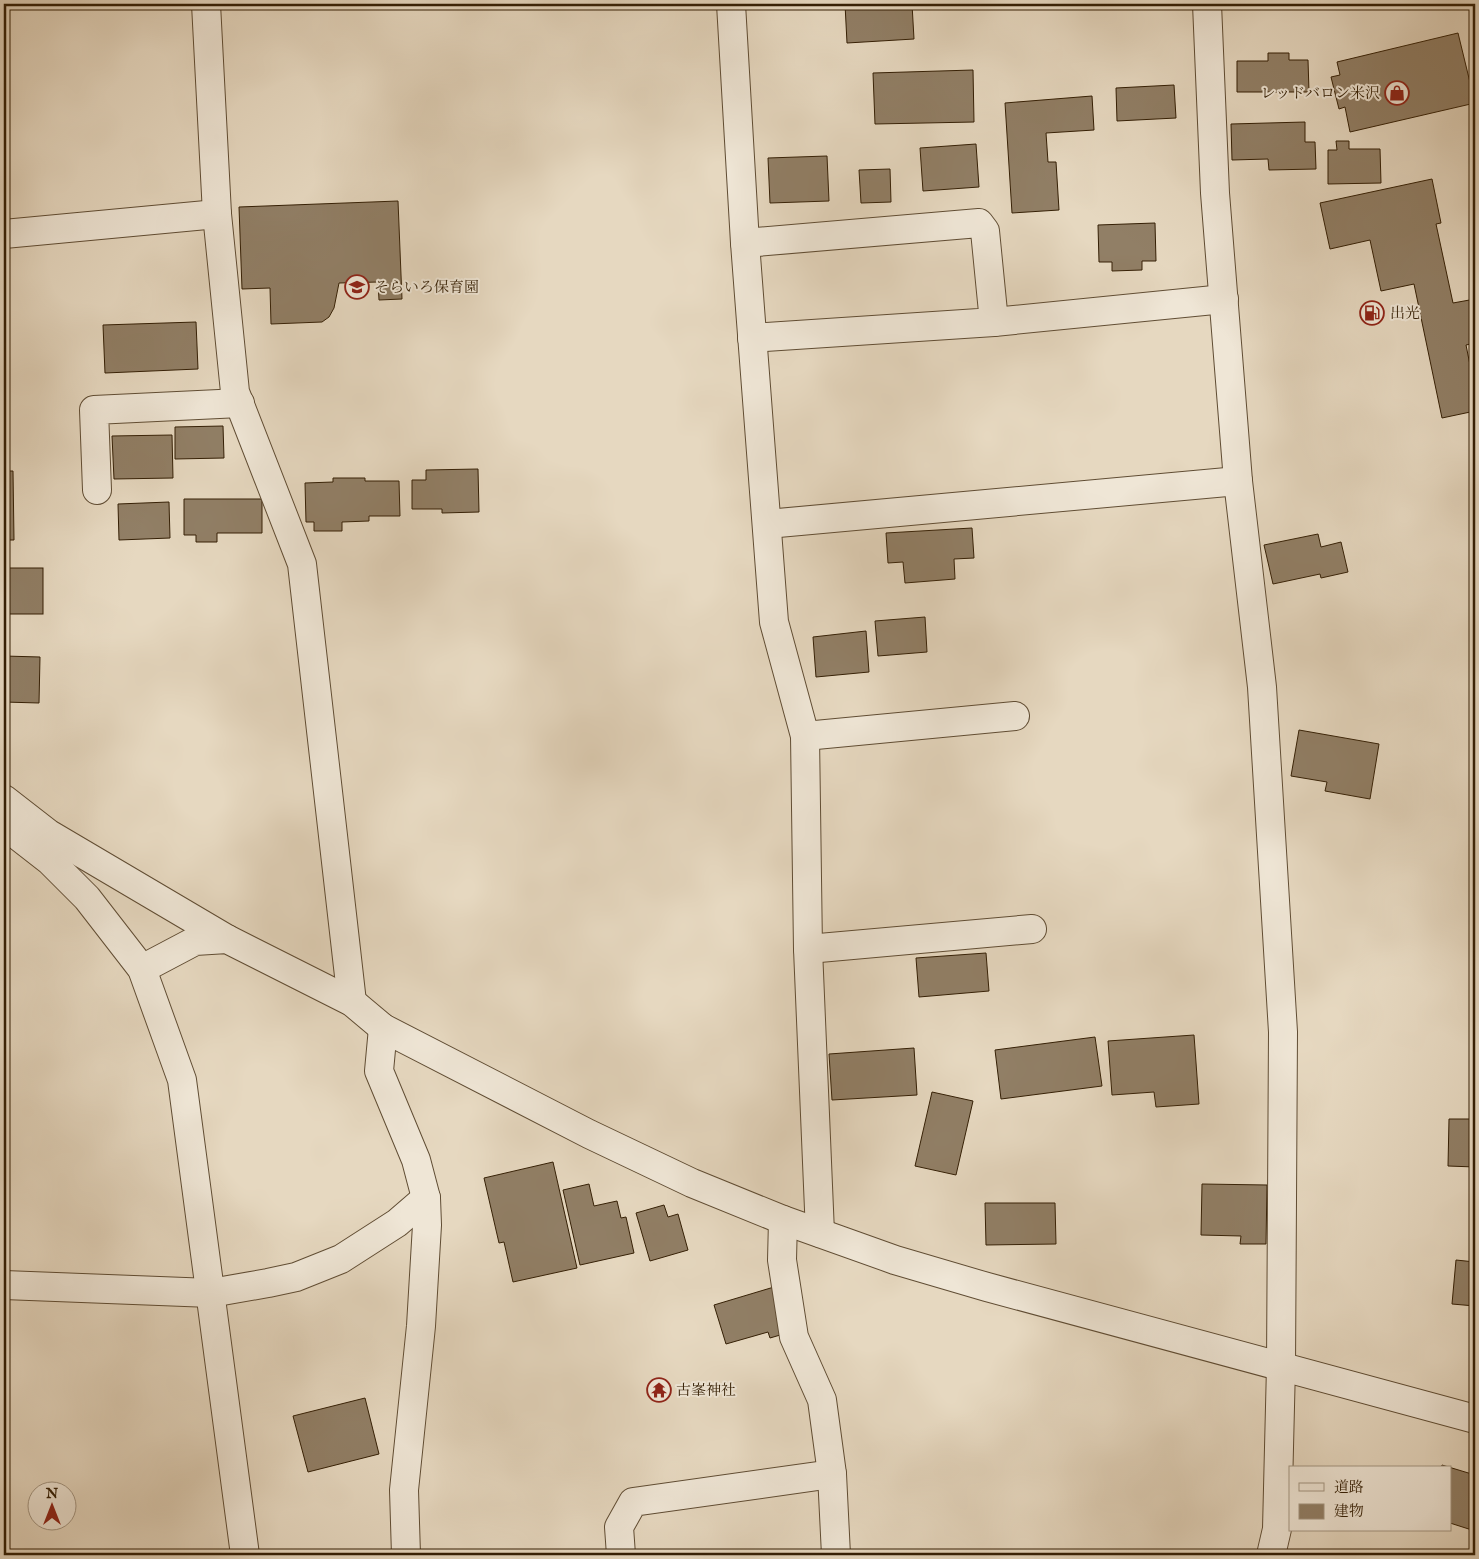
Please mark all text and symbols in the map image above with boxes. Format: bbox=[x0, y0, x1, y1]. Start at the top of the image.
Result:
shop icon: レッドバロン米沢 bbox=[1384, 80, 1410, 106]
place label: レッドバロン米沢 bbox=[1260, 84, 1380, 103]
school or university icon: そらいろ保育園 bbox=[344, 274, 370, 300]
place label: そらいろ保育園 bbox=[374, 278, 479, 297]
fuel station icon: 出光 bbox=[1359, 300, 1385, 326]
place label: 出光 bbox=[1390, 304, 1420, 323]
temple icon: 古峯神社 bbox=[646, 1377, 672, 1403]
place label: 古峯神社 bbox=[676, 1381, 736, 1400]
legend bbox=[1289, 1466, 1452, 1532]
text: 道路 bbox=[1334, 1478, 1364, 1497]
north arrow bbox=[28, 1482, 78, 1532]
text: N bbox=[45, 1485, 58, 1503]
text: 建物 bbox=[1334, 1502, 1364, 1521]

